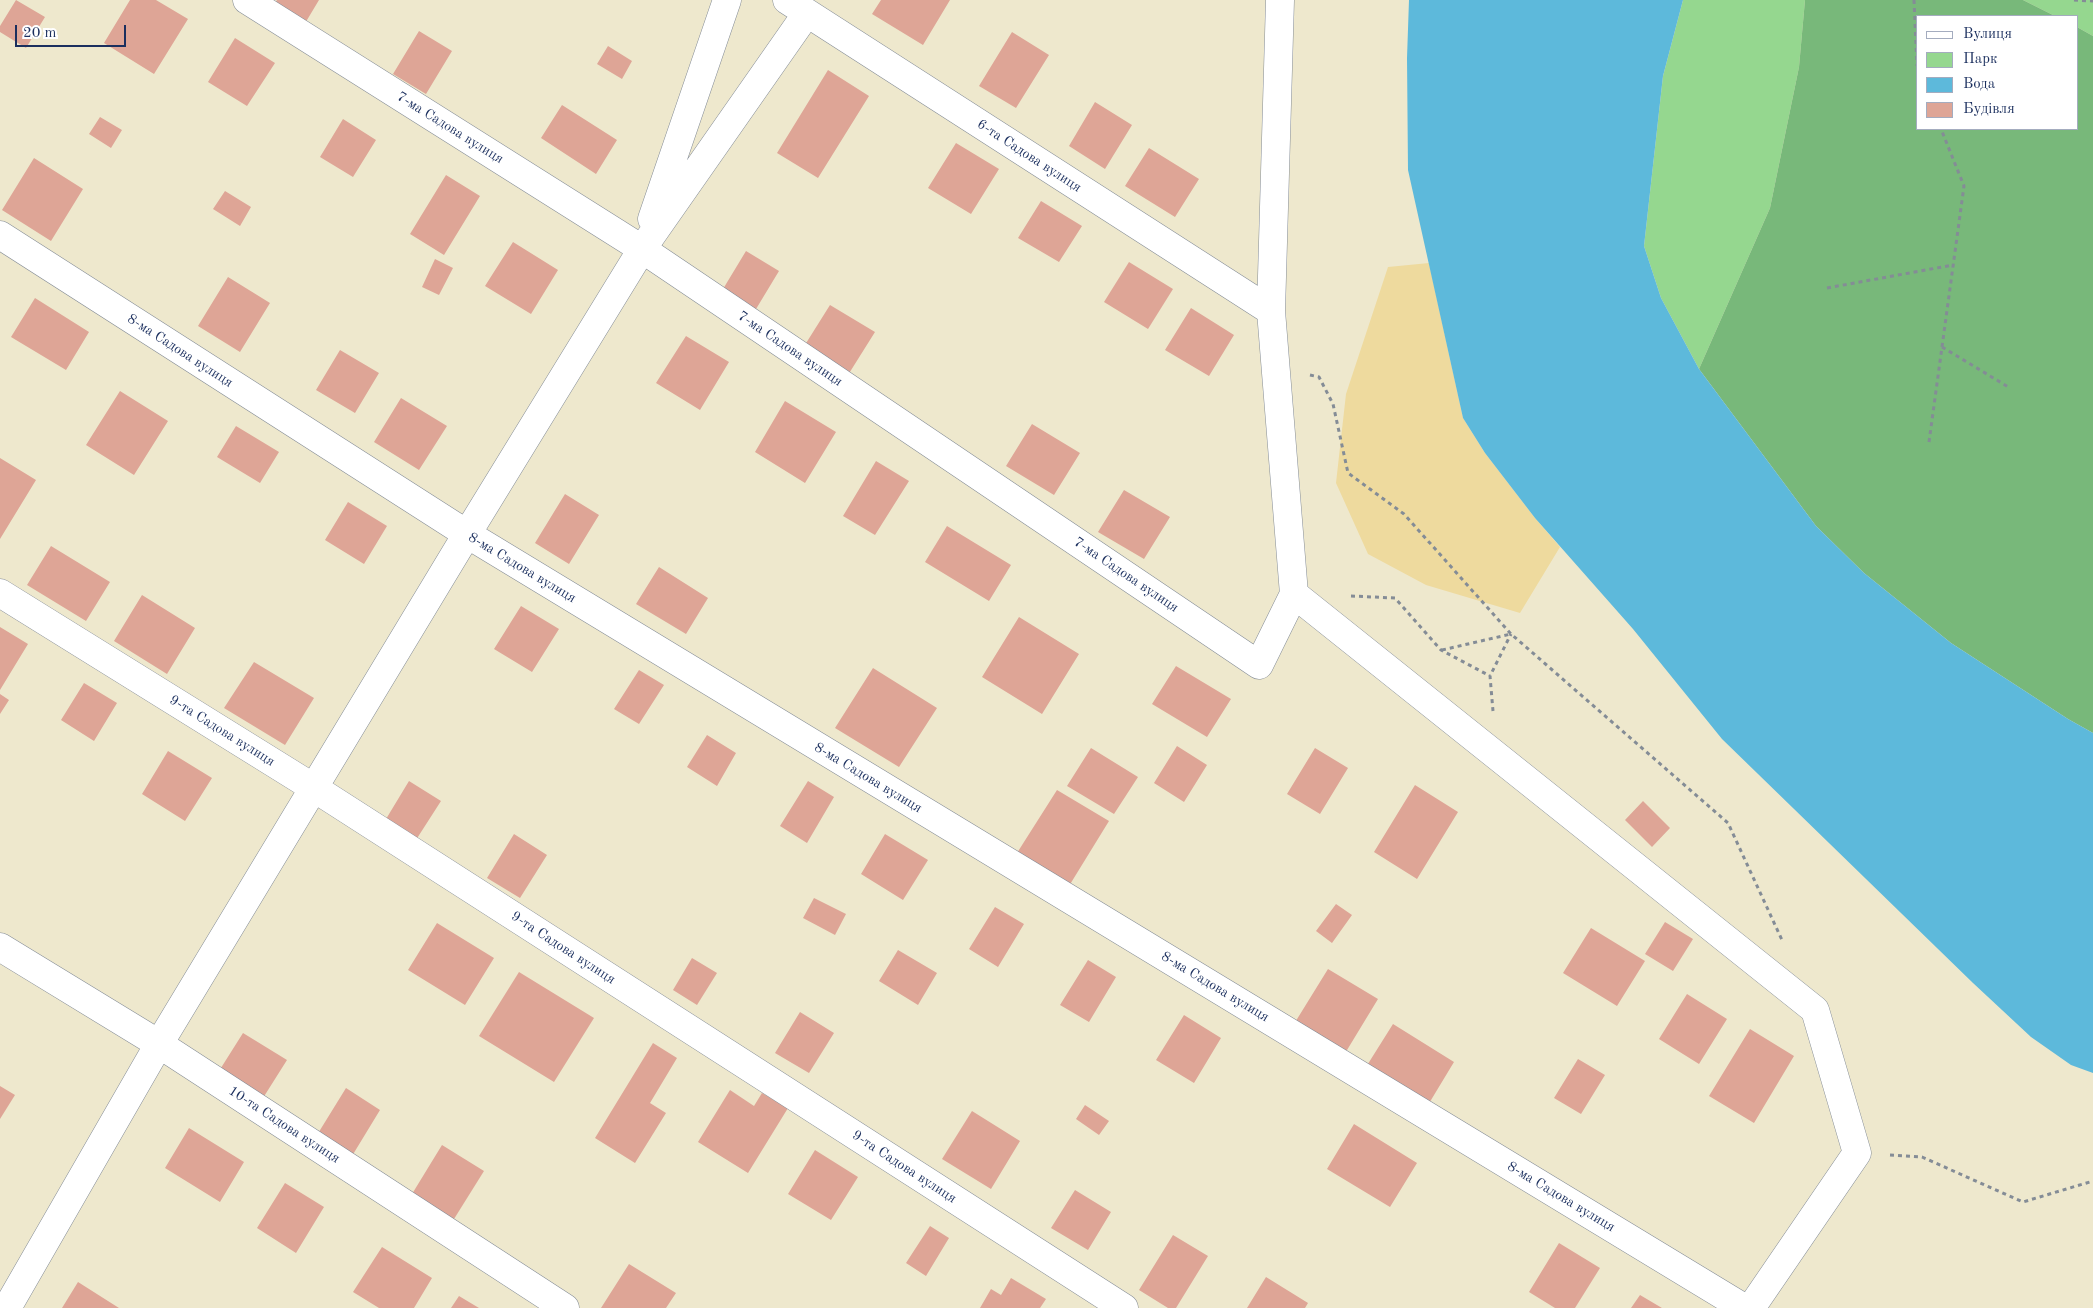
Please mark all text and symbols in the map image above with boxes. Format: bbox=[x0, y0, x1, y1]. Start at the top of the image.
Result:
scale bar bbox=[18, 15, 129, 47]
legend bbox=[1916, 15, 2078, 130]
text: 20 m bbox=[23, 26, 57, 41]
text: Вулиця bbox=[1963, 27, 2012, 42]
text: Парк bbox=[1963, 52, 1998, 67]
text: Вода bbox=[1963, 77, 1995, 92]
street label: 7-ма Садова вулиця bbox=[393, 88, 507, 168]
text: Будівля bbox=[1963, 102, 2015, 117]
street label: 6-та Садова вулиця bbox=[974, 116, 1084, 196]
street label: 7-ма Садова вулиця bbox=[734, 308, 846, 390]
street label: 8-ма Садова вулиця bbox=[124, 311, 236, 391]
street label: 8-ма Садова вулиця bbox=[465, 529, 579, 607]
street label: 7-ма Садова вулиця bbox=[1070, 534, 1182, 616]
street label: 9-та Садова вулиця bbox=[166, 692, 278, 770]
street label: 8-ма Садова вулиця bbox=[811, 739, 925, 817]
street label: 9-та Садова вулиця bbox=[508, 908, 618, 988]
street label: 8-ма Садова вулиця bbox=[1158, 948, 1272, 1026]
street label: 10-та Садова вулиця bbox=[225, 1083, 343, 1167]
street label: 9-та Садова вулиця bbox=[849, 1127, 959, 1207]
street label: 8-ма Садова вулиця bbox=[1504, 1158, 1618, 1236]

